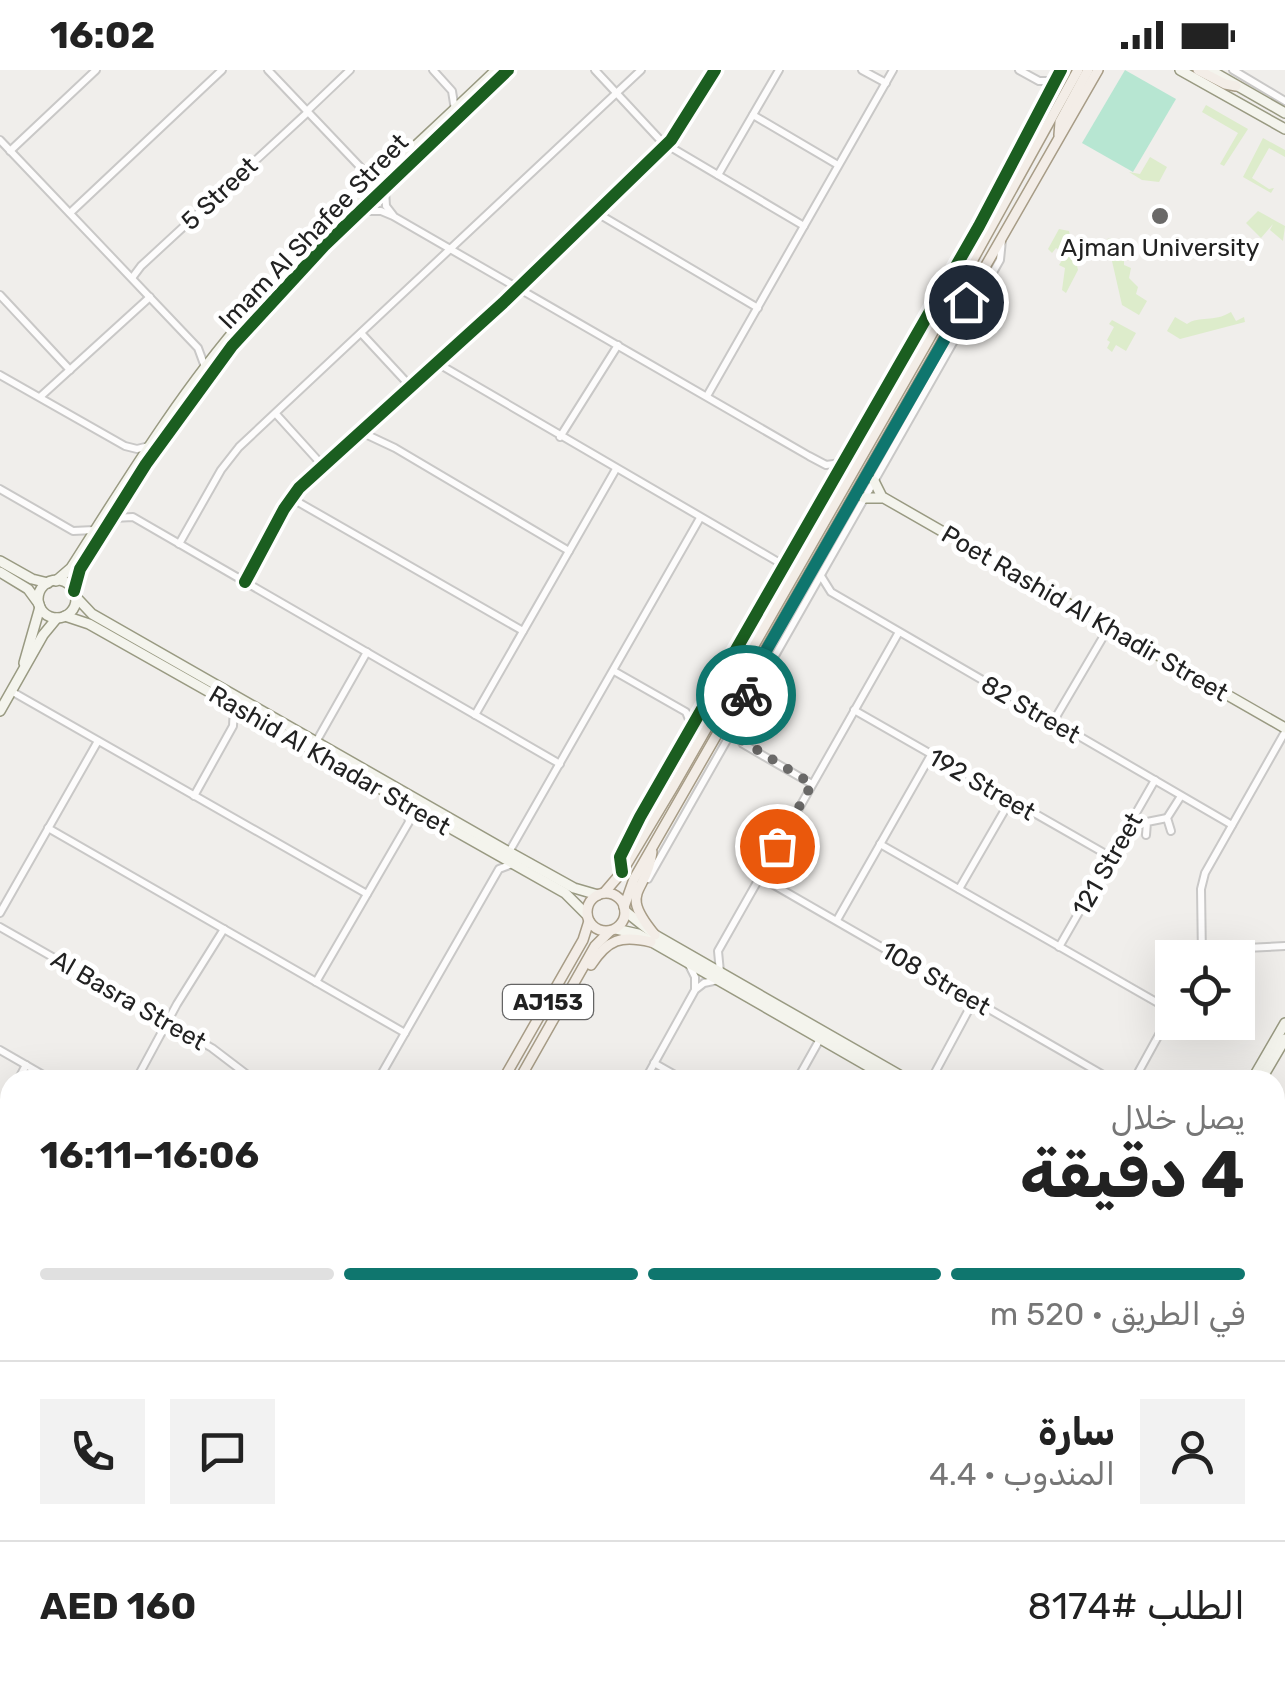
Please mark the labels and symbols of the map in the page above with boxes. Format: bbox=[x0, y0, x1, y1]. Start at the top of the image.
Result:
street label: Imam Al Shafee Street bbox=[213, 128, 414, 335]
street label: 5 Street bbox=[175, 151, 263, 236]
marker: Ajman University bbox=[1149, 205, 1171, 227]
place label: Ajman University bbox=[1060, 233, 1260, 262]
pin bbox=[924, 260, 1009, 345]
street label: Poet Rashid Al Khadir Street bbox=[936, 519, 1233, 708]
courier bbox=[696, 645, 796, 745]
street label: 82 Street bbox=[976, 670, 1085, 749]
street label: Rashid Al Khadar Street bbox=[204, 679, 456, 841]
street label: 192 Street bbox=[923, 742, 1041, 827]
pin bbox=[735, 804, 820, 889]
street label: 121 Street bbox=[1066, 807, 1149, 921]
street label: 108 Street bbox=[876, 936, 996, 1021]
street label: Al Basra Street bbox=[46, 944, 211, 1057]
road number: AJ153 bbox=[503, 985, 593, 1019]

